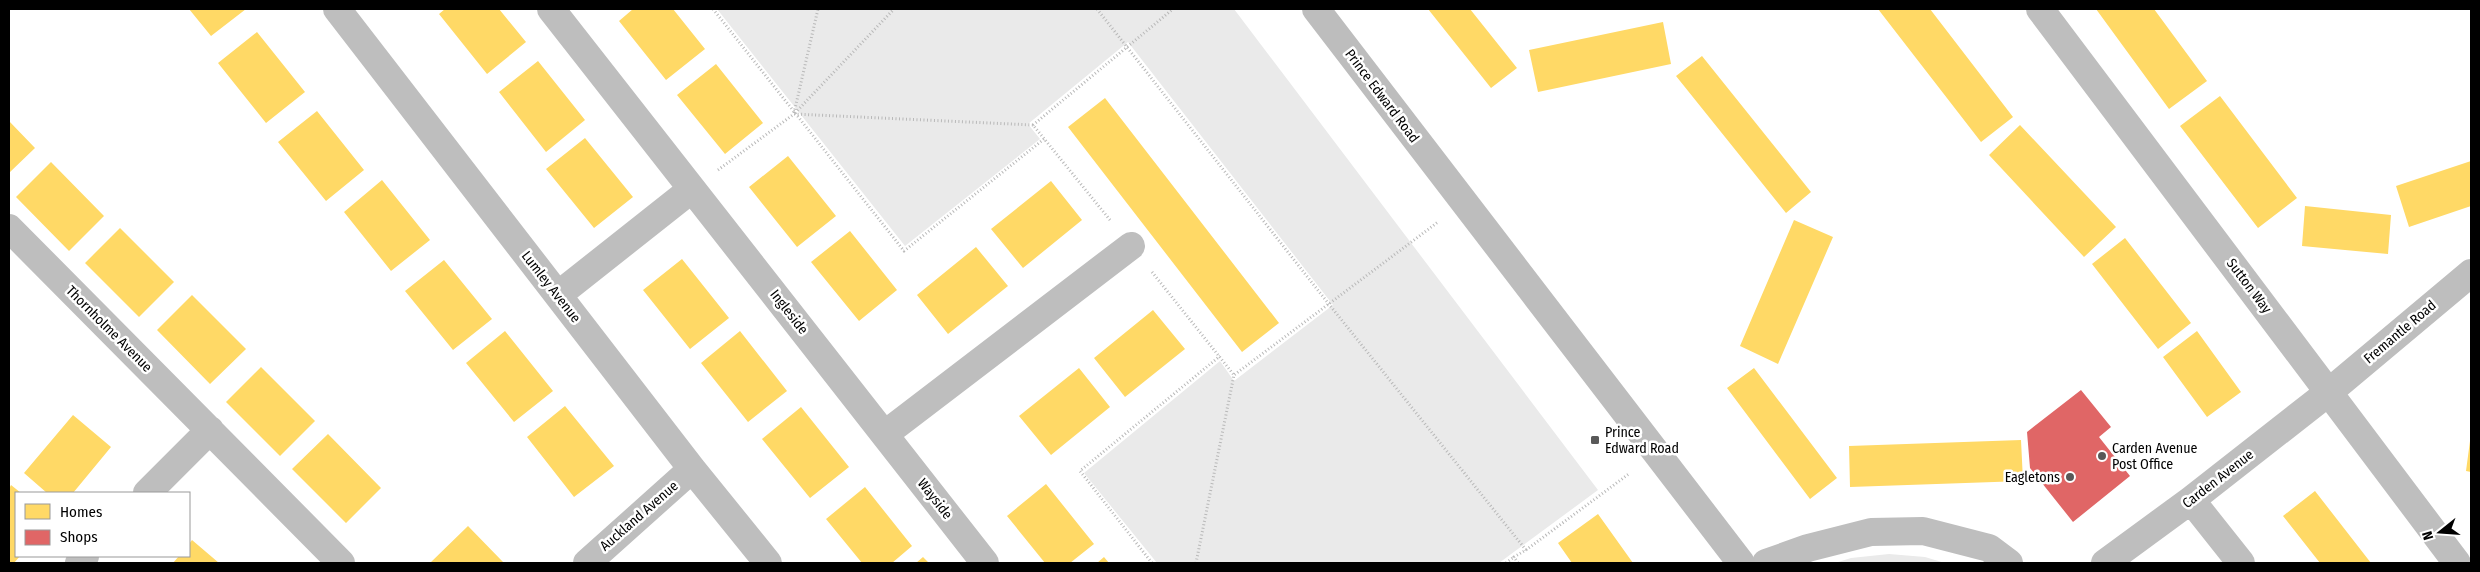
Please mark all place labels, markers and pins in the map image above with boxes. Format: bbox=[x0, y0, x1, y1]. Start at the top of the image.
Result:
place label: Prince Edward Road bbox=[1605, 424, 1679, 457]
marker: Prince Edward Road bbox=[1589, 434, 1601, 446]
place label: Carden Avenue Post Office bbox=[2112, 440, 2198, 473]
marker: Carden Avenue Post Office bbox=[2096, 450, 2108, 462]
place label: Eagletons bbox=[2005, 469, 2060, 486]
marker: Eagletons bbox=[2064, 471, 2076, 483]

